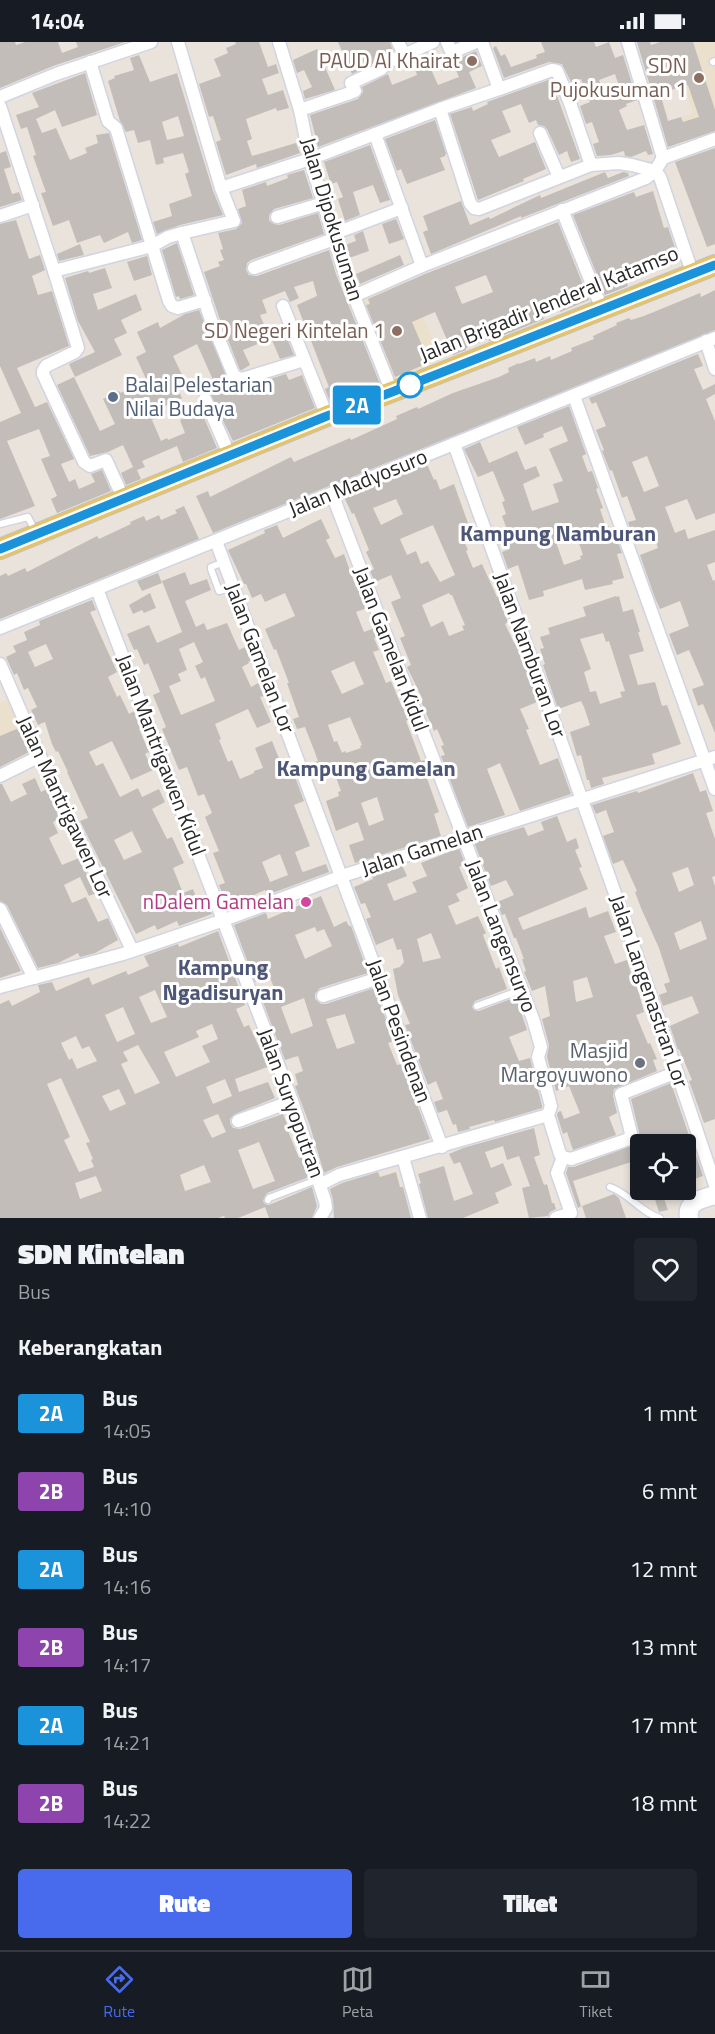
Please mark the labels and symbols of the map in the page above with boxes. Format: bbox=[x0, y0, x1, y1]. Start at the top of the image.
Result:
place label: PAUD Al Khairat bbox=[319, 44, 461, 76]
place label: SDN Pujokusuman 1 bbox=[550, 49, 687, 105]
marker: PAUD Al Khairat bbox=[465, 54, 479, 68]
marker: SDN Pujokusuman 1 bbox=[692, 71, 706, 85]
street label: Jalan Dipokusuman bbox=[293, 133, 373, 304]
street label: Jalan Brigadir Jenderal Katamso bbox=[414, 236, 683, 370]
place label: SD Negeri Kintelan 1 bbox=[204, 314, 385, 346]
marker: SD Negeri Kintelan 1 bbox=[390, 324, 404, 338]
place label: Balai Pelestarian Nilai Budaya bbox=[125, 368, 273, 424]
unlabelled marker bbox=[397, 372, 423, 398]
line badge: 2A bbox=[330, 386, 384, 424]
marker: Balai Pelestarian Nilai Budaya bbox=[106, 390, 120, 404]
street label: Jalan Madyosuro bbox=[283, 440, 432, 524]
district label: Kampung Namburan bbox=[460, 516, 656, 550]
street label: Jalan Gamelan Kidul bbox=[346, 561, 438, 736]
street label: Jalan Namburan Lor bbox=[486, 567, 576, 742]
street label: Jalan Gamelan Lor bbox=[217, 578, 304, 738]
street label: Jalan Mantrigawen Kidul bbox=[109, 649, 215, 860]
street label: Jalan Mantrigawen Lor bbox=[9, 710, 122, 903]
district label: Kampung Gamelan bbox=[276, 751, 456, 785]
street label: Jalan Gamelan bbox=[357, 814, 487, 884]
street label: Jalan Langensuryo bbox=[458, 854, 546, 1017]
place label: nDalem Gamelan bbox=[143, 885, 294, 917]
street label: Jalan Langenastran Lor bbox=[602, 890, 698, 1091]
marker: nDalem Gamelan bbox=[299, 895, 313, 909]
district label: Kampung Ngadisuryan bbox=[163, 950, 283, 1009]
street label: Jalan Pesindenan bbox=[359, 954, 441, 1107]
street label: Jalan Suryoputran bbox=[250, 1023, 334, 1182]
place label: Masjid Margoyuwono bbox=[500, 1034, 628, 1090]
marker: Masjid Margoyuwono bbox=[633, 1056, 647, 1070]

